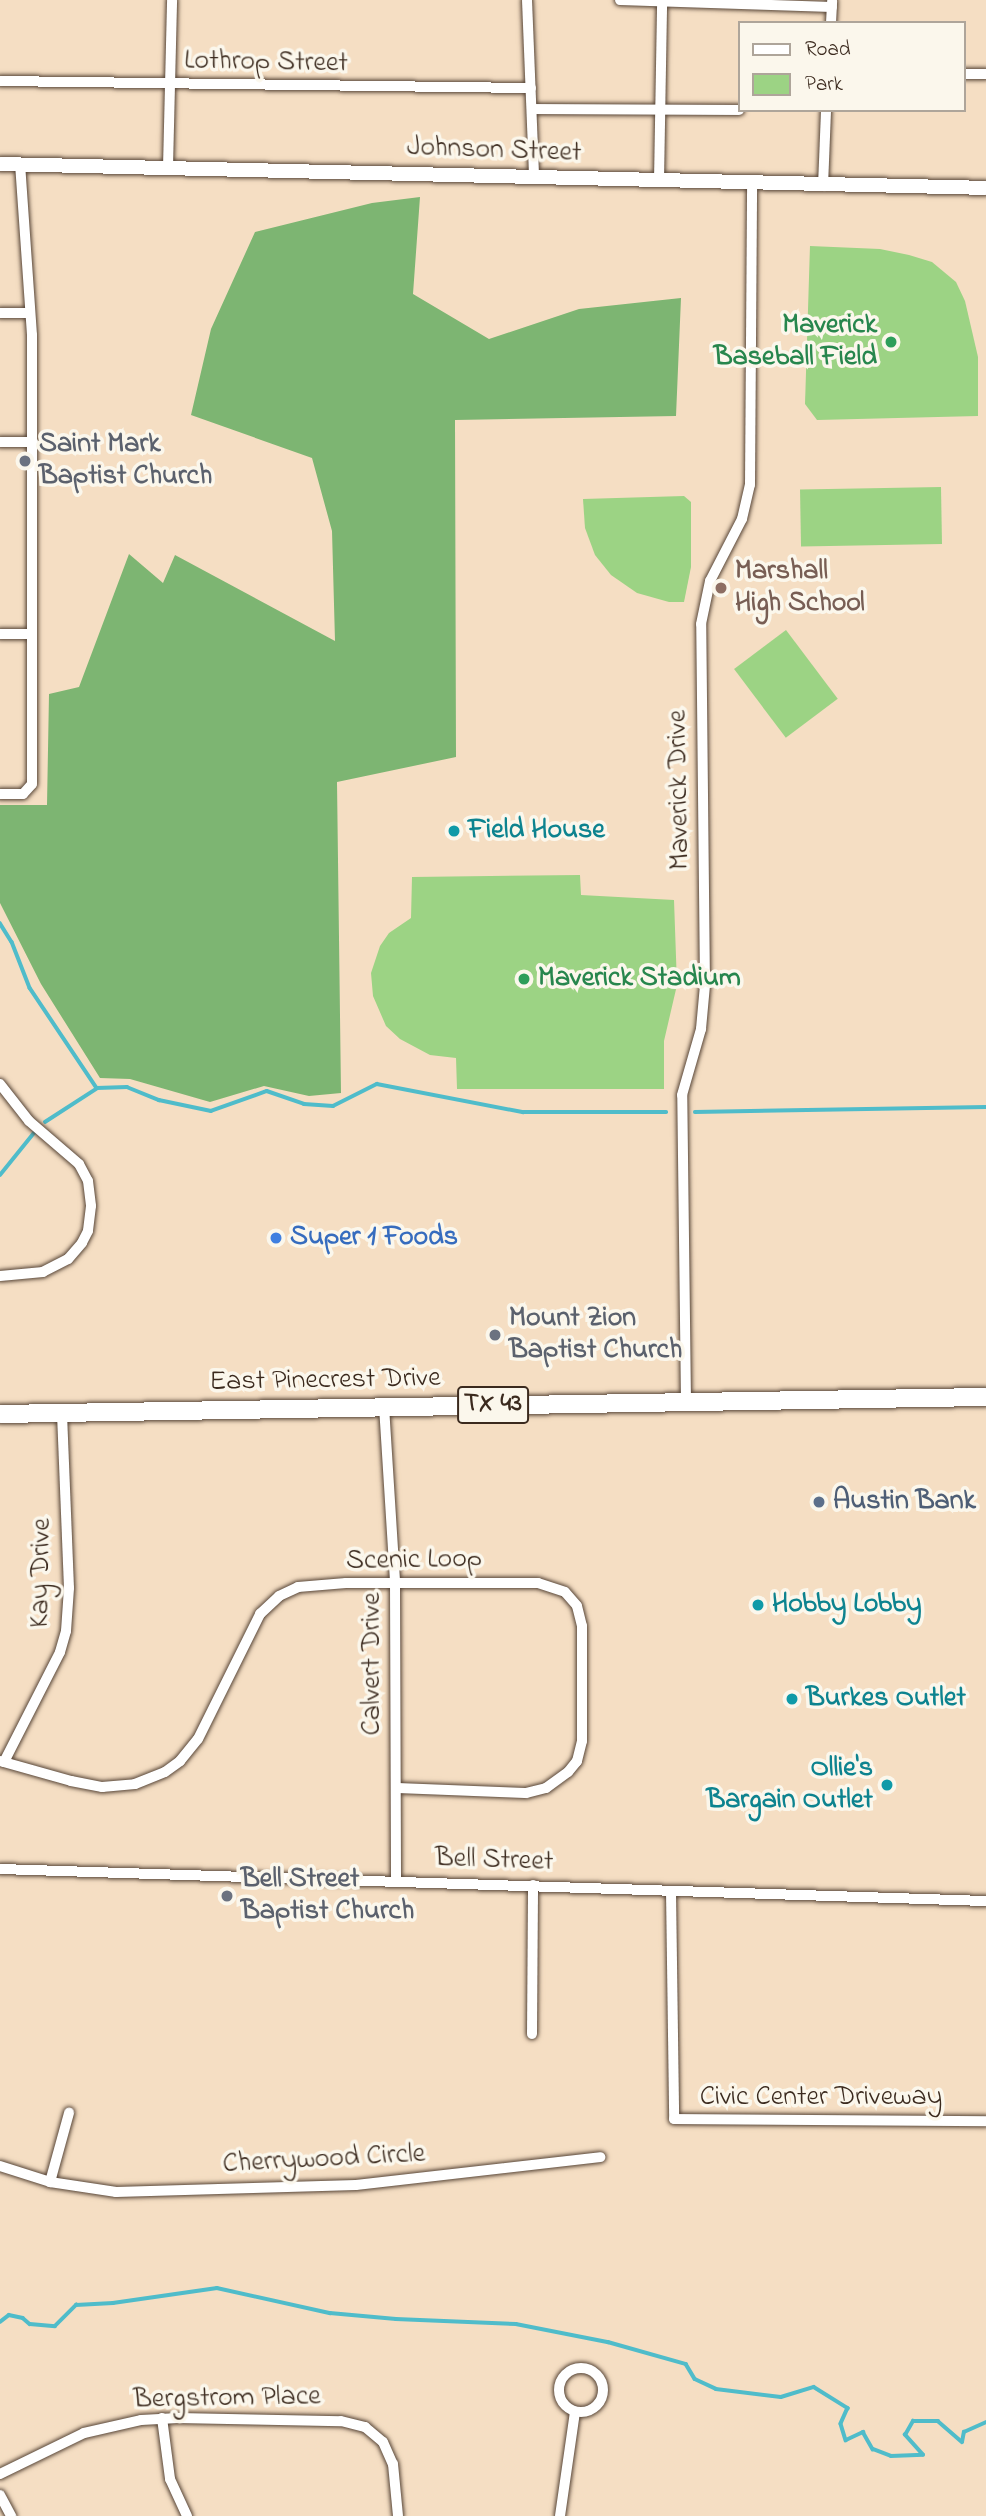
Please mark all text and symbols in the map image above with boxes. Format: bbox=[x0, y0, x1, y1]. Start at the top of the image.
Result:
legend bbox=[738, 21, 965, 112]
text: Road bbox=[805, 35, 851, 65]
street label: Lothrop Street bbox=[184, 45, 348, 81]
text: Park bbox=[805, 70, 843, 100]
street label: Johnson Street bbox=[406, 131, 582, 171]
place label: Maverick Baseball Field bbox=[714, 309, 877, 375]
marker: Maverick Baseball Field bbox=[883, 334, 899, 350]
place label: Saint Mark Baptist Church bbox=[39, 428, 212, 494]
marker: Saint Mark Baptist Church bbox=[17, 453, 33, 469]
place label: Marshall High School bbox=[735, 555, 865, 621]
marker: Marshall High School bbox=[713, 580, 729, 596]
street label: Maverick Drive bbox=[662, 710, 698, 870]
place label: Field House bbox=[468, 814, 605, 848]
marker: Field House bbox=[446, 823, 462, 839]
place label: Maverick Stadium bbox=[538, 962, 741, 996]
marker: Maverick Stadium bbox=[516, 971, 532, 987]
place label: Super 1 Foods bbox=[290, 1221, 458, 1255]
marker: Super 1 Foods bbox=[268, 1230, 284, 1246]
place label: Mount Zion Baptist Church bbox=[509, 1302, 682, 1368]
marker: Mount Zion Baptist Church bbox=[487, 1327, 503, 1343]
street label: East Pinecrest Drive bbox=[209, 1362, 441, 1400]
road number: TX 43 bbox=[456, 1382, 530, 1428]
place label: Austin Bank bbox=[833, 1485, 976, 1519]
marker: Austin Bank bbox=[811, 1494, 827, 1510]
street label: Kay Drive bbox=[24, 1518, 60, 1628]
street label: Scenic Loop bbox=[346, 1543, 482, 1579]
place label: Hobby Lobby bbox=[772, 1588, 922, 1622]
street label: Calvert Drive bbox=[356, 1593, 390, 1735]
marker: Hobby Lobby bbox=[750, 1597, 766, 1613]
place label: Burkes Outlet bbox=[806, 1682, 966, 1716]
marker: Burkes Outlet bbox=[784, 1691, 800, 1707]
place label: Ollie's Bargain Outlet bbox=[706, 1752, 873, 1818]
marker: Ollie's Bargain Outlet bbox=[879, 1777, 895, 1793]
street label: Bell Street bbox=[434, 1842, 554, 1880]
place label: Bell Street Baptist Church bbox=[241, 1863, 414, 1929]
marker: Bell Street Baptist Church bbox=[219, 1888, 235, 1904]
street label: Civic Center Driveway bbox=[700, 2081, 942, 2115]
street label: Cherrywood Circle bbox=[222, 2138, 426, 2182]
street label: Bergstrom Place bbox=[133, 2381, 321, 2417]

